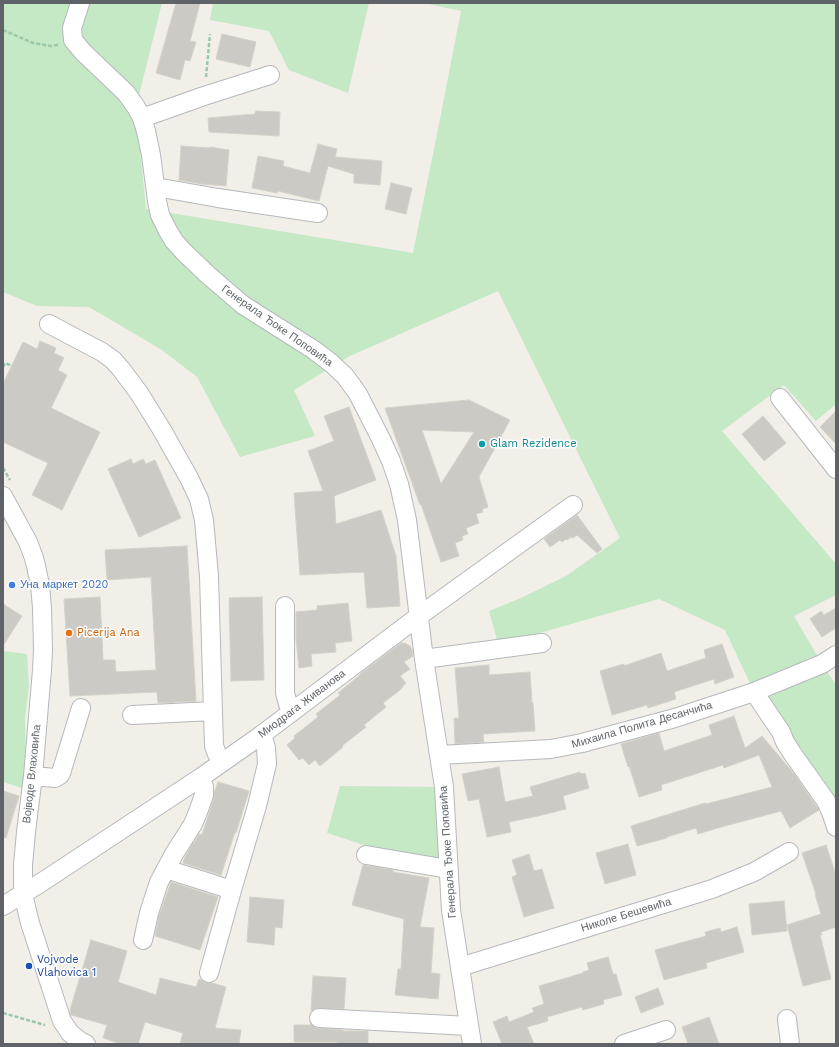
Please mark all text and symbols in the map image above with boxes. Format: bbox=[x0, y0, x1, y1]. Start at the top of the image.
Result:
street label: Генерала Ђоке Поповића bbox=[219, 283, 335, 369]
place label: Glam Rezidence bbox=[490, 437, 577, 451]
marker: Glam Rezidence bbox=[477, 439, 487, 449]
place label: Уна маркет 2020 bbox=[20, 578, 108, 592]
marker: Уна маркет 2020 bbox=[7, 580, 17, 590]
place label: Picerija Ana bbox=[77, 626, 140, 640]
marker: Picerija Ana bbox=[64, 628, 74, 638]
street label: Миодрага Живанова bbox=[256, 667, 348, 741]
street label: Михаила Полита Десанчића bbox=[570, 699, 714, 751]
street label: Војводе Влаховића bbox=[20, 724, 44, 824]
street label: Генерала Ђоке Поповића bbox=[437, 785, 459, 919]
street label: Николе Бешевића bbox=[579, 895, 673, 935]
place label: Vojvode Vlahovica 1 bbox=[37, 953, 96, 979]
marker: Vojvode Vlahovica 1 bbox=[24, 961, 34, 971]

